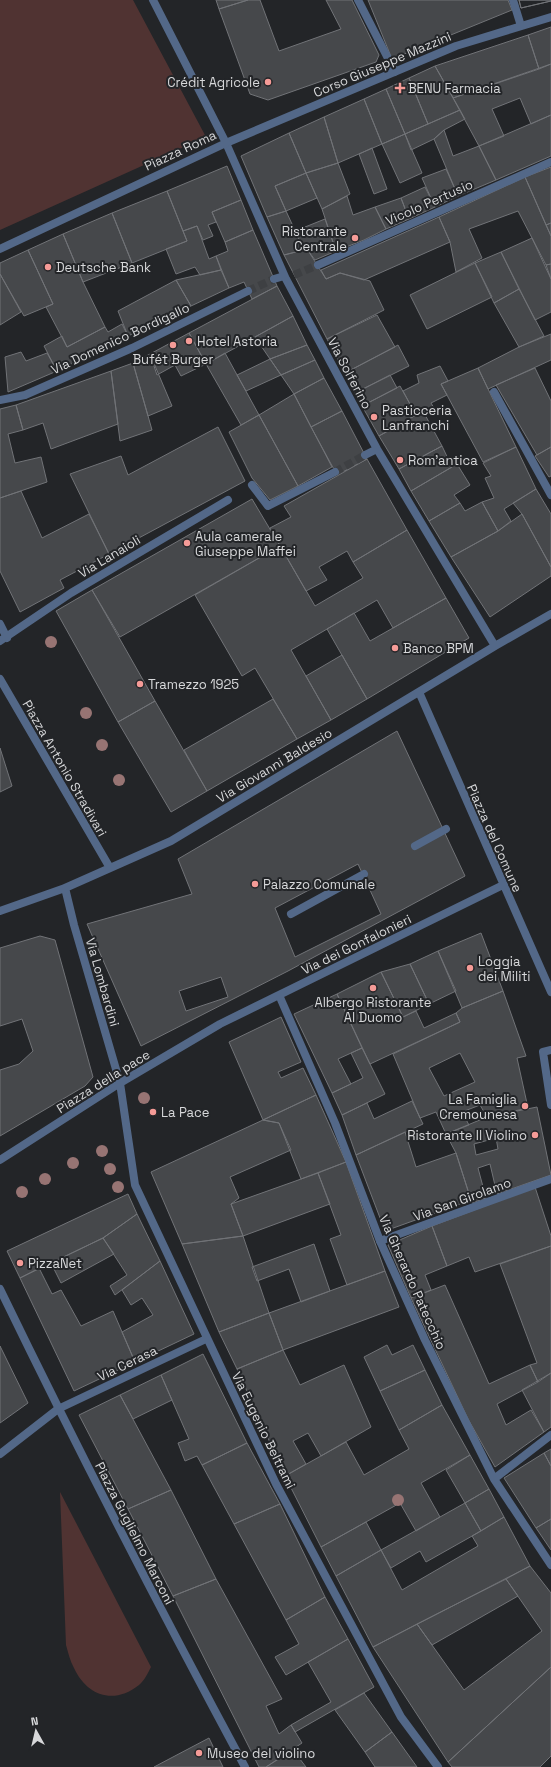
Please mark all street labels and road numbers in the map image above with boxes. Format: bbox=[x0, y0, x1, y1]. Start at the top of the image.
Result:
street label: Corso Giuseppe Mazzini bbox=[311, 28, 454, 101]
street label: Piazza Roma bbox=[141, 126, 219, 175]
street label: Vicolo Pertusio bbox=[383, 176, 476, 229]
street label: Via Domenico Bordigallo bbox=[48, 299, 192, 378]
street label: Via Solferino bbox=[324, 335, 375, 412]
street label: Via Lanaioli bbox=[75, 531, 143, 582]
street label: Piazza Antonio Stradivari bbox=[19, 697, 111, 840]
street label: Via Giovanni Baldesio bbox=[213, 724, 335, 807]
street label: Piazza del Comune bbox=[463, 782, 526, 895]
street label: Via dei Gonfalonieri bbox=[298, 910, 414, 978]
street label: Via Lombardini bbox=[82, 936, 123, 1028]
street label: Piazza della pace bbox=[53, 1046, 153, 1117]
street label: Via San Girolamo bbox=[411, 1174, 514, 1225]
street label: Via Gherardo Patecchio bbox=[375, 1212, 450, 1352]
street label: Via Cerasa bbox=[95, 1341, 160, 1385]
street label: Via Eugenio Beltrami bbox=[228, 1369, 299, 1491]
street label: Piazza Guglielmo Marconi bbox=[91, 1459, 178, 1607]

